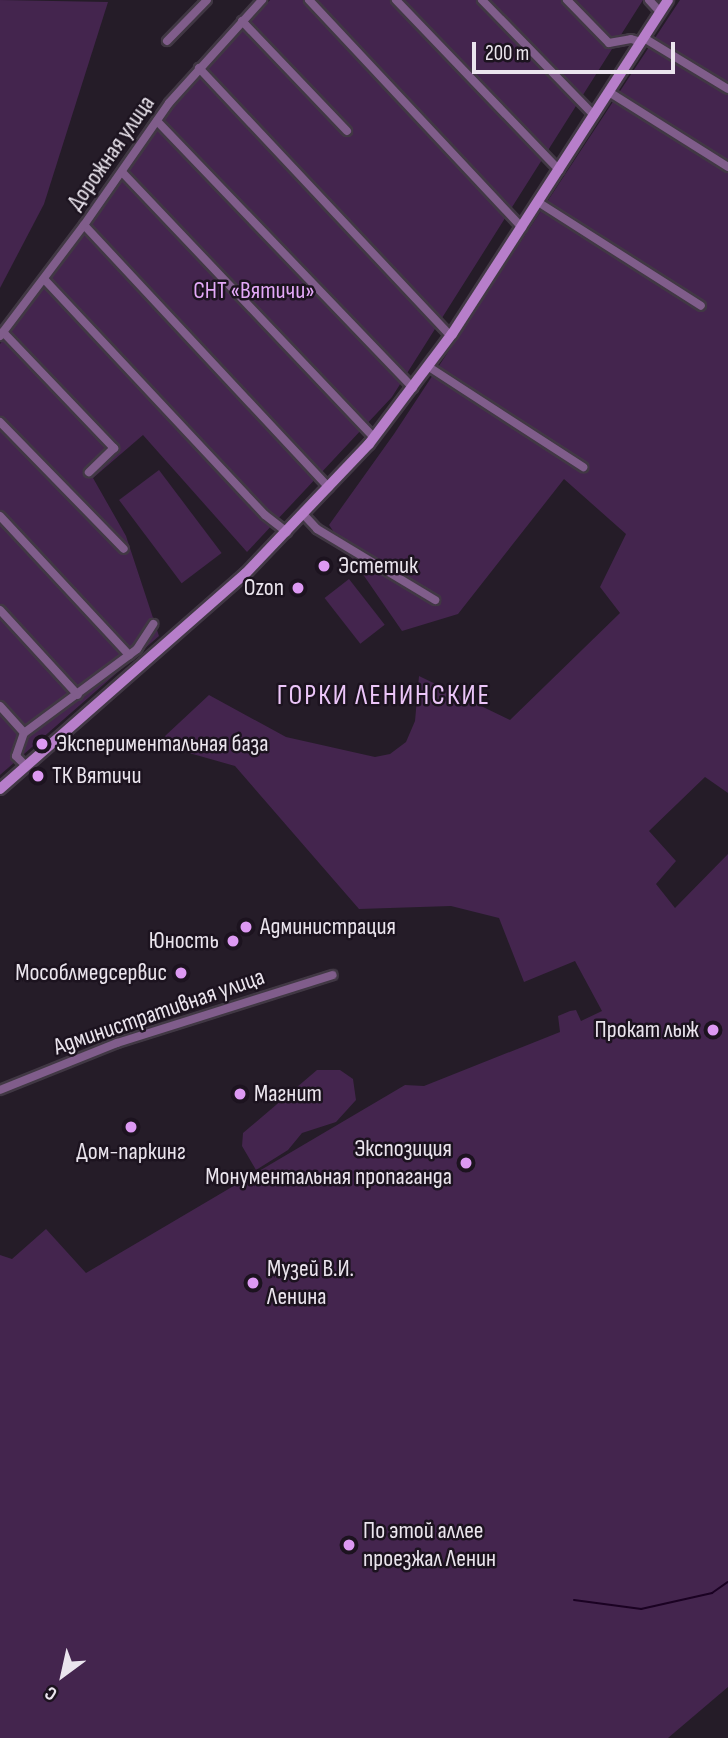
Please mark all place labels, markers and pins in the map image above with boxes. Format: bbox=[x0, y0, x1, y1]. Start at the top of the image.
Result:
place label: Эстетик bbox=[338, 552, 418, 580]
marker: Эстетик bbox=[316, 558, 332, 574]
place label: Ozon bbox=[244, 574, 284, 602]
marker: Ozon bbox=[290, 580, 306, 596]
place label: Экспериментальная база bbox=[56, 730, 268, 758]
marker: Экспериментальная база bbox=[34, 736, 50, 752]
place label: ТК Вятичи bbox=[52, 762, 142, 790]
marker: ТК Вятичи bbox=[30, 768, 46, 784]
place label: Администрация bbox=[260, 913, 396, 941]
marker: Администрация bbox=[238, 919, 254, 935]
place label: Юность bbox=[149, 927, 219, 955]
marker: Юность bbox=[225, 933, 241, 949]
place label: Мособлмедсервис bbox=[15, 959, 167, 987]
marker: Мособлмедсервис bbox=[173, 965, 189, 981]
place label: Прокат лыж bbox=[595, 1016, 699, 1044]
marker: Прокат лыж bbox=[705, 1022, 721, 1038]
place label: Магнит bbox=[254, 1080, 322, 1108]
marker: Магнит bbox=[232, 1086, 248, 1102]
marker: Дом-паркинг bbox=[123, 1119, 139, 1135]
place label: Экспозиция Монументальная пропаганда bbox=[205, 1135, 452, 1191]
place label: Дом-паркинг bbox=[76, 1138, 186, 1166]
marker: Экспозиция Монументальная пропаганда bbox=[458, 1155, 474, 1171]
place label: Музей В.И. Ленина bbox=[267, 1255, 354, 1311]
marker: Музей В.И. Ленина bbox=[245, 1275, 261, 1291]
place label: По этой аллее проезжал Ленин bbox=[363, 1517, 496, 1573]
marker: По этой аллее проезжал Ленин bbox=[341, 1537, 357, 1553]

